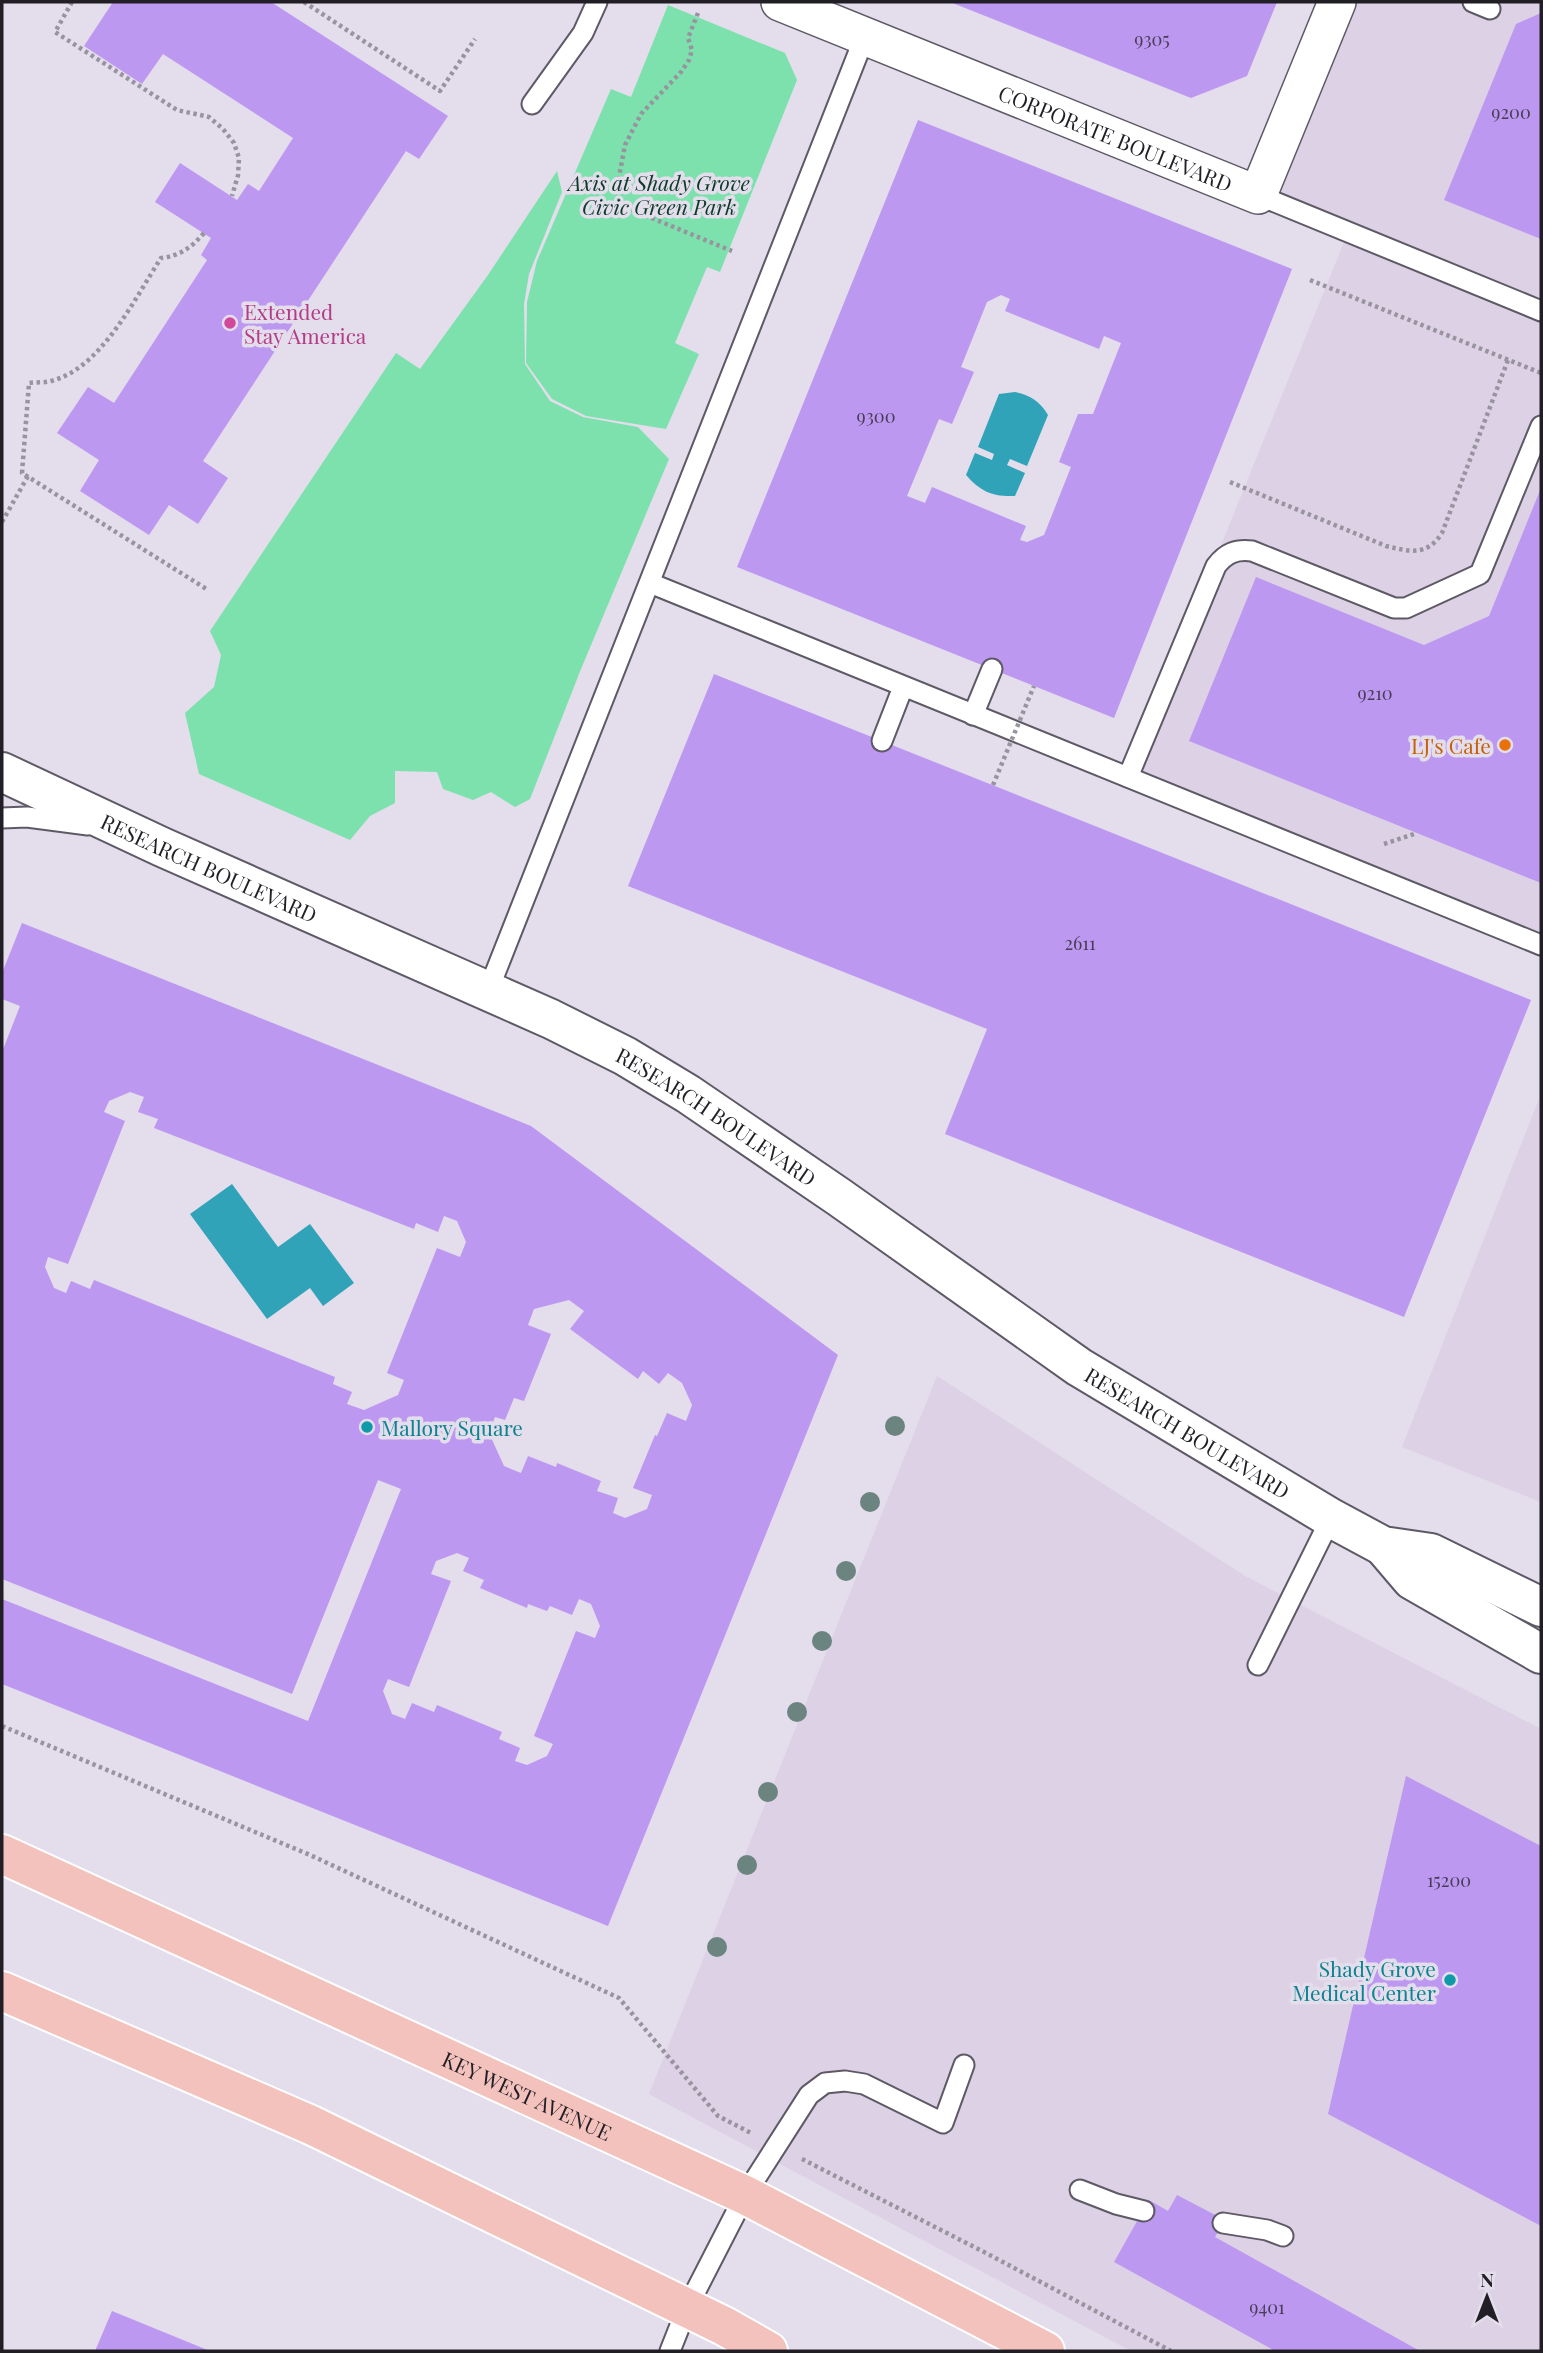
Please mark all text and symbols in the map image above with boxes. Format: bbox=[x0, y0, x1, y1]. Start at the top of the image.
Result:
house number: 9305 bbox=[1134, 27, 1170, 51]
street label: CORPORATE BOULEVARD bbox=[995, 78, 1237, 197]
house number: 9200 bbox=[1491, 100, 1531, 124]
park label: Axis at Shady Grove Civic Green Park bbox=[566, 168, 750, 220]
place label: Extended Stay America bbox=[244, 297, 367, 349]
marker: Extended Stay America bbox=[222, 315, 238, 331]
house number: 9300 bbox=[857, 404, 895, 428]
house number: 9210 bbox=[1357, 681, 1393, 705]
place label: LJ's Cafe bbox=[1411, 731, 1491, 759]
marker: LJ's Cafe bbox=[1497, 737, 1513, 753]
street label: RESEARCH BOULEVARD bbox=[97, 806, 322, 928]
house number: 2611 bbox=[1064, 931, 1096, 955]
street label: RESEARCH BOULEVARD bbox=[612, 1040, 822, 1192]
street label: RESEARCH BOULEVARD bbox=[1080, 1360, 1295, 1504]
place label: Mallory Square bbox=[381, 1413, 523, 1441]
marker: Mallory Square bbox=[359, 1419, 375, 1435]
house number: 15200 bbox=[1427, 1868, 1471, 1892]
place label: Shady Grove Medical Center bbox=[1292, 1954, 1437, 2006]
marker: Shady Grove Medical Center bbox=[1442, 1972, 1458, 1988]
street label: KEY WEST AVENUE bbox=[438, 2044, 616, 2146]
north arrow bbox=[1452, 2262, 1522, 2332]
text: N bbox=[1480, 2266, 1494, 2292]
house number: 9401 bbox=[1249, 2295, 1285, 2319]

